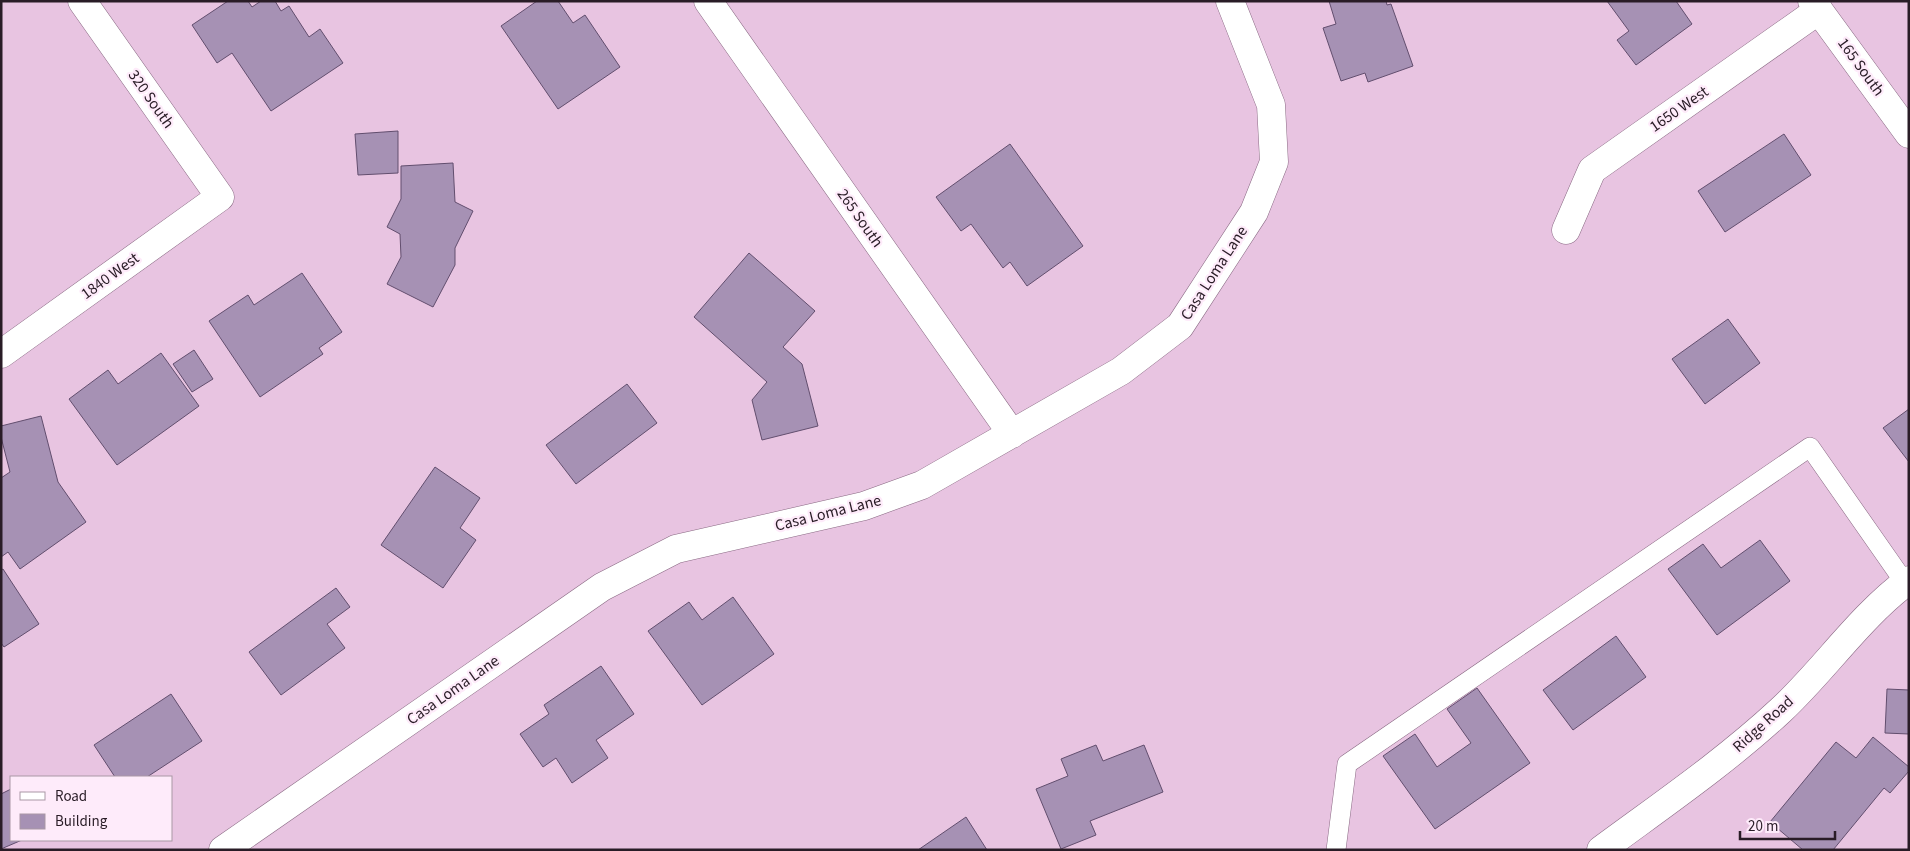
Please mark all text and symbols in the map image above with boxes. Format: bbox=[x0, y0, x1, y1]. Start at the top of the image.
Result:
street label: 165 South bbox=[1832, 33, 1890, 101]
street label: 320 South bbox=[123, 65, 179, 133]
street label: 1650 West bbox=[1645, 80, 1713, 137]
street label: 265 South bbox=[832, 184, 888, 252]
street label: Casa Loma Lane bbox=[1175, 221, 1253, 324]
street label: 1840 West bbox=[76, 247, 144, 305]
street label: Casa Loma Lane bbox=[773, 489, 883, 537]
street label: Casa Loma Lane bbox=[402, 650, 504, 730]
street label: Ridge Road bbox=[1728, 691, 1798, 757]
legend bbox=[10, 776, 172, 841]
text: Road bbox=[55, 786, 87, 807]
scale bar bbox=[1740, 808, 1835, 840]
text: Building bbox=[55, 811, 108, 832]
text: 20 m bbox=[1748, 816, 1778, 837]

